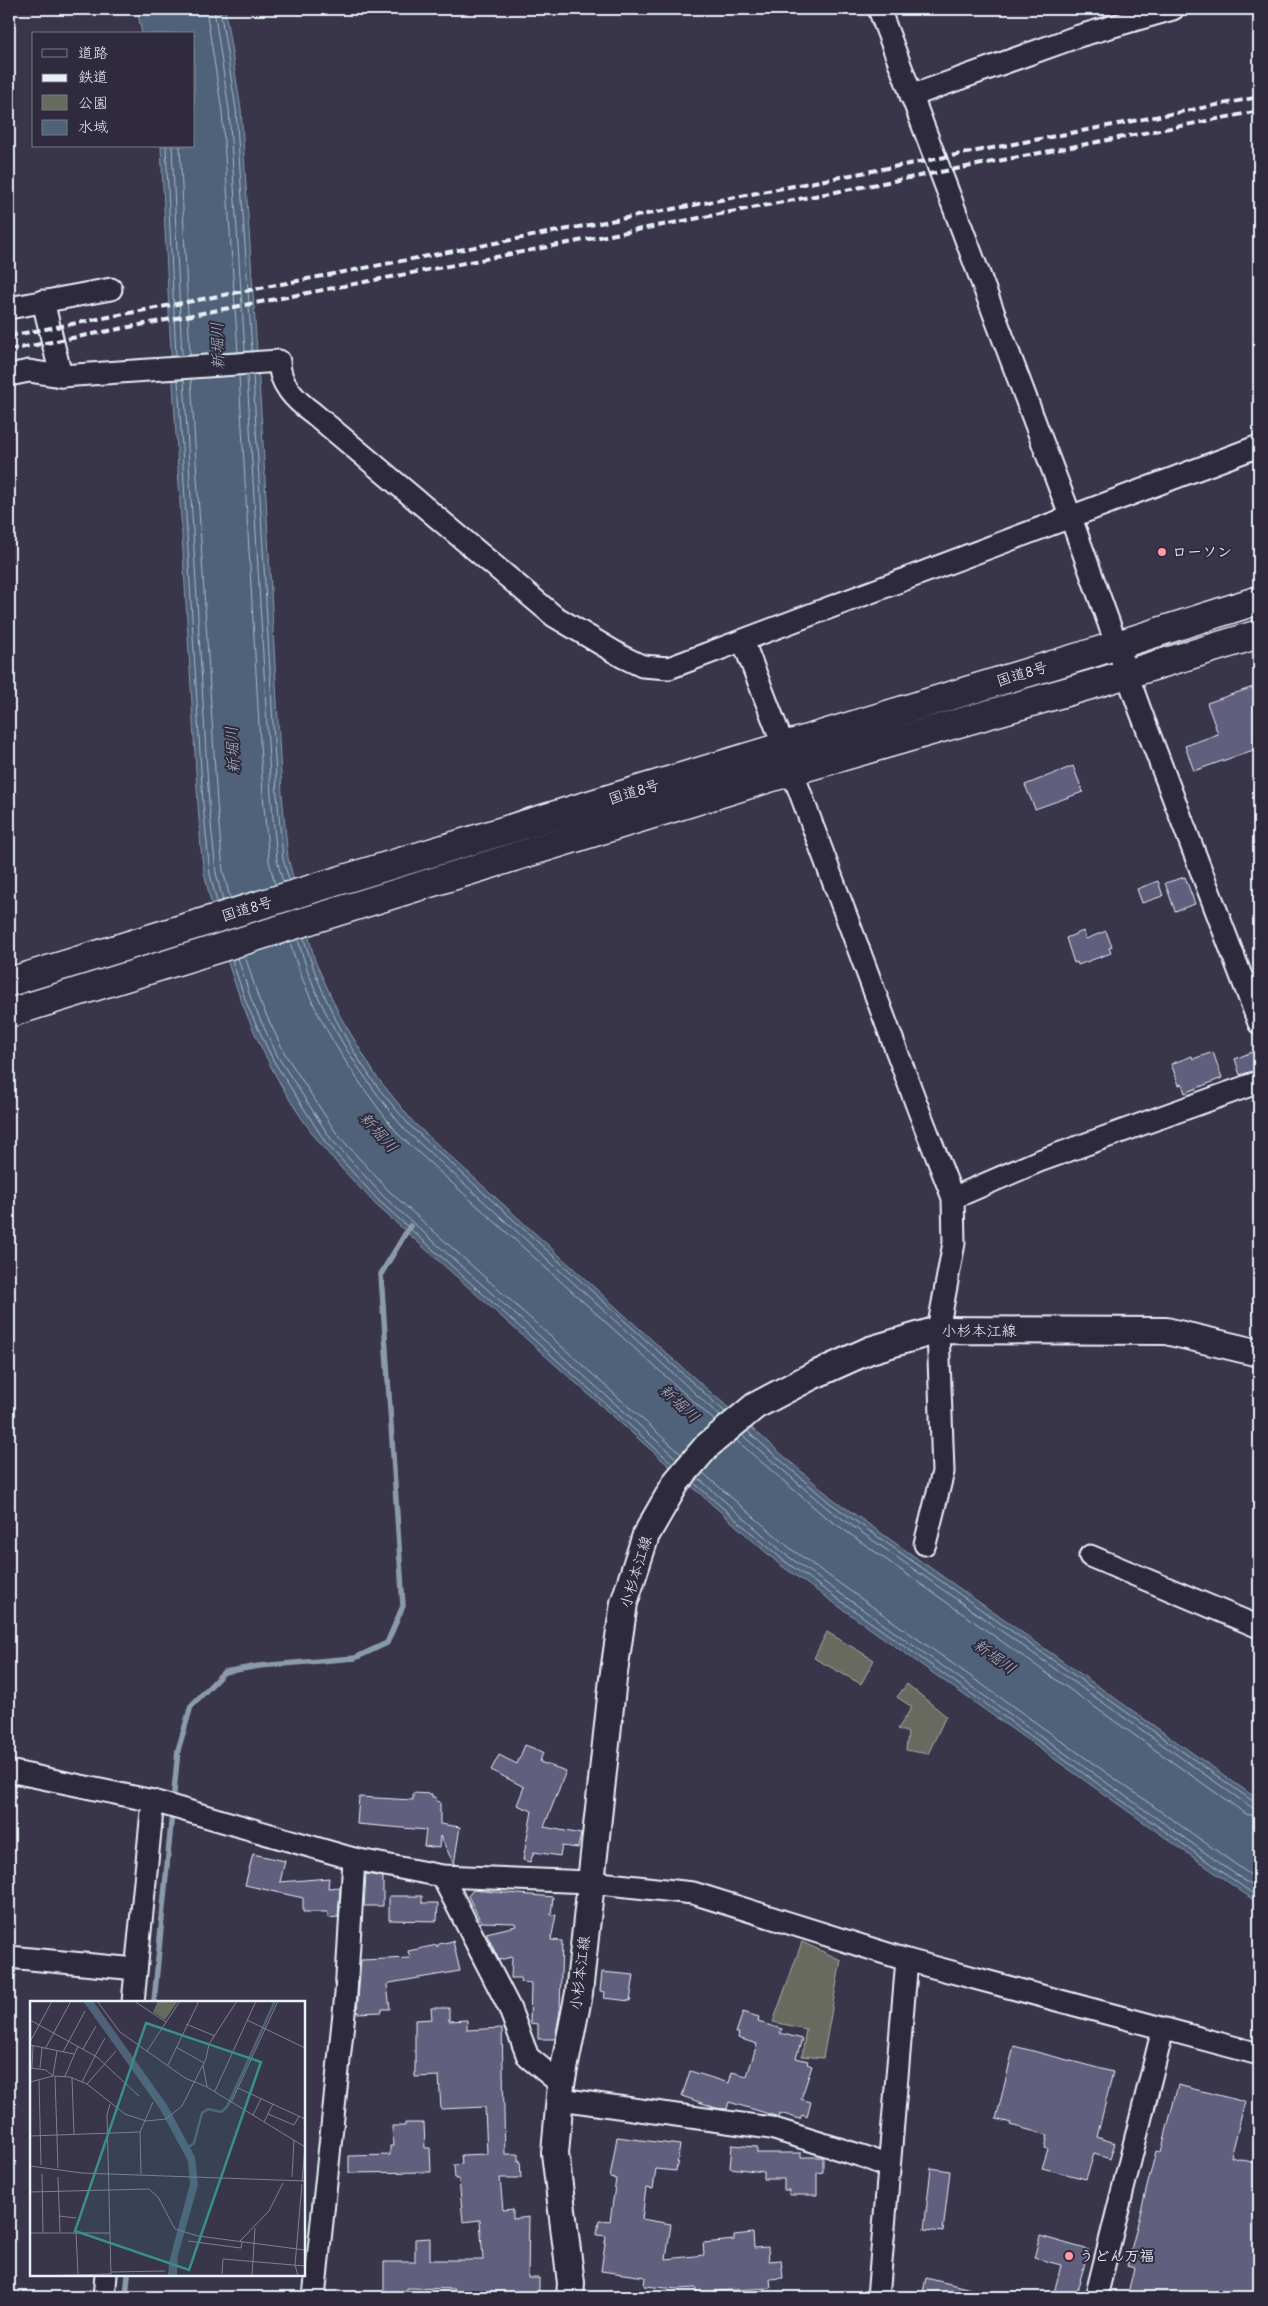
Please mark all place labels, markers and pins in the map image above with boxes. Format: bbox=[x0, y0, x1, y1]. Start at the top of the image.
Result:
place label: ローソン bbox=[1172, 543, 1232, 561]
marker: ローソン bbox=[1156, 546, 1168, 558]
place label: うどん万福 bbox=[1079, 2247, 1155, 2265]
marker: うどん万福 bbox=[1063, 2250, 1075, 2262]

